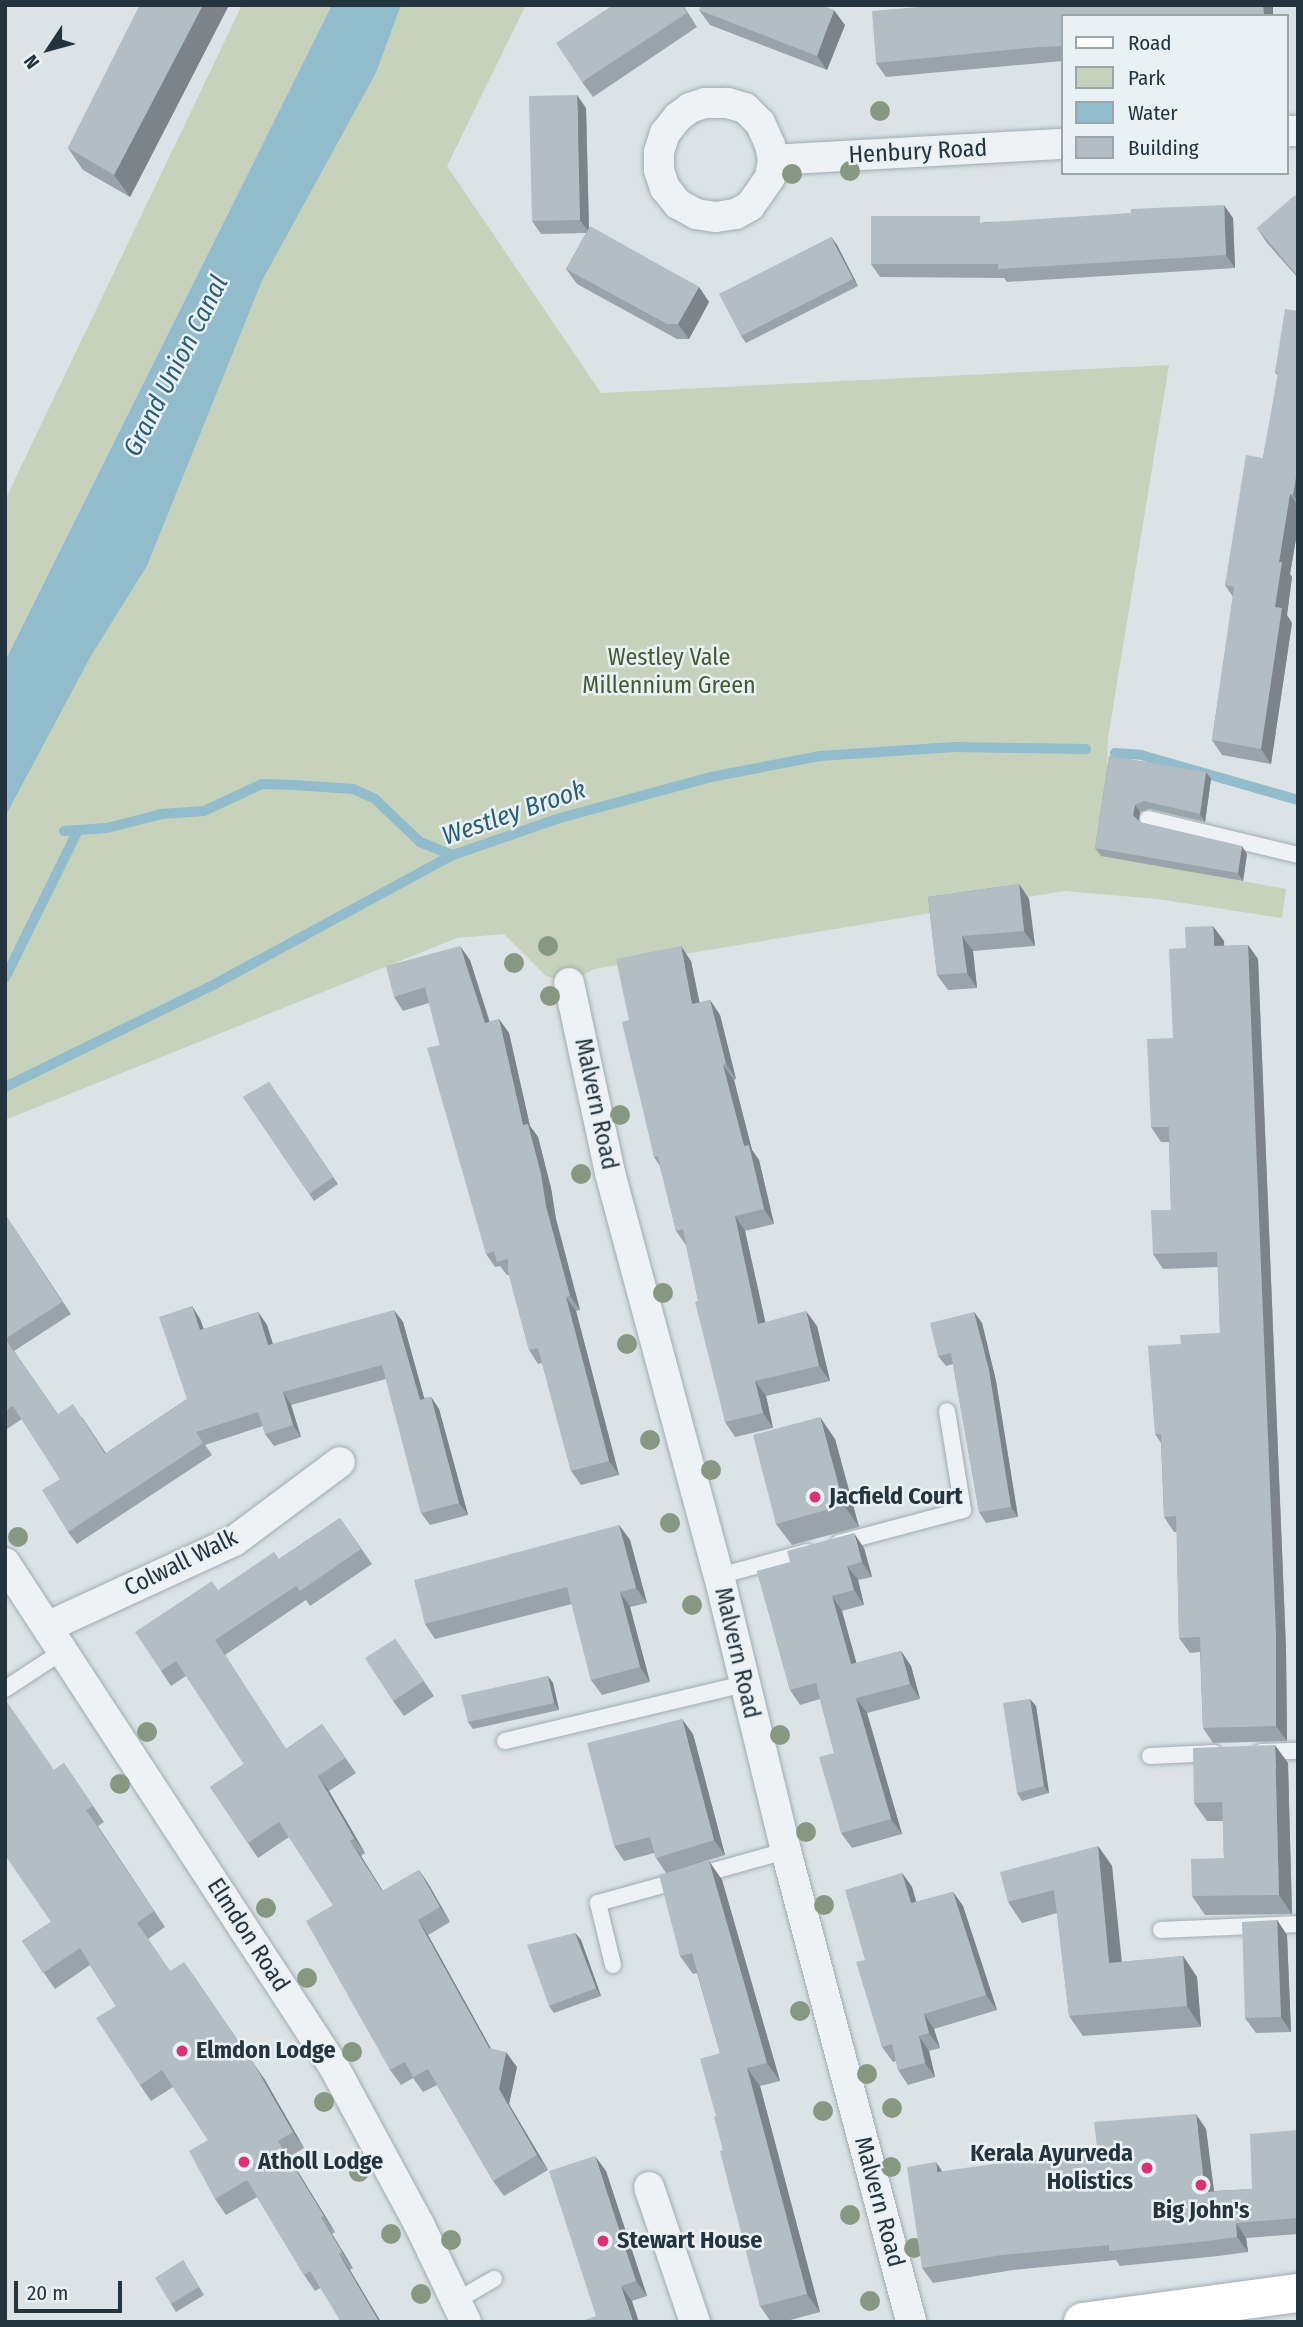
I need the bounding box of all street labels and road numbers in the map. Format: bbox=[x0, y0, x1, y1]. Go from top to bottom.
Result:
street label: Henbury Road bbox=[848, 134, 988, 170]
street label: Malvern Road bbox=[568, 1036, 624, 1172]
street label: Colwall Walk bbox=[120, 1523, 242, 1603]
street label: Malvern Road bbox=[708, 1585, 766, 1721]
street label: Elmdon Road bbox=[201, 1873, 295, 1997]
street label: Malvern Road bbox=[848, 2134, 910, 2270]

